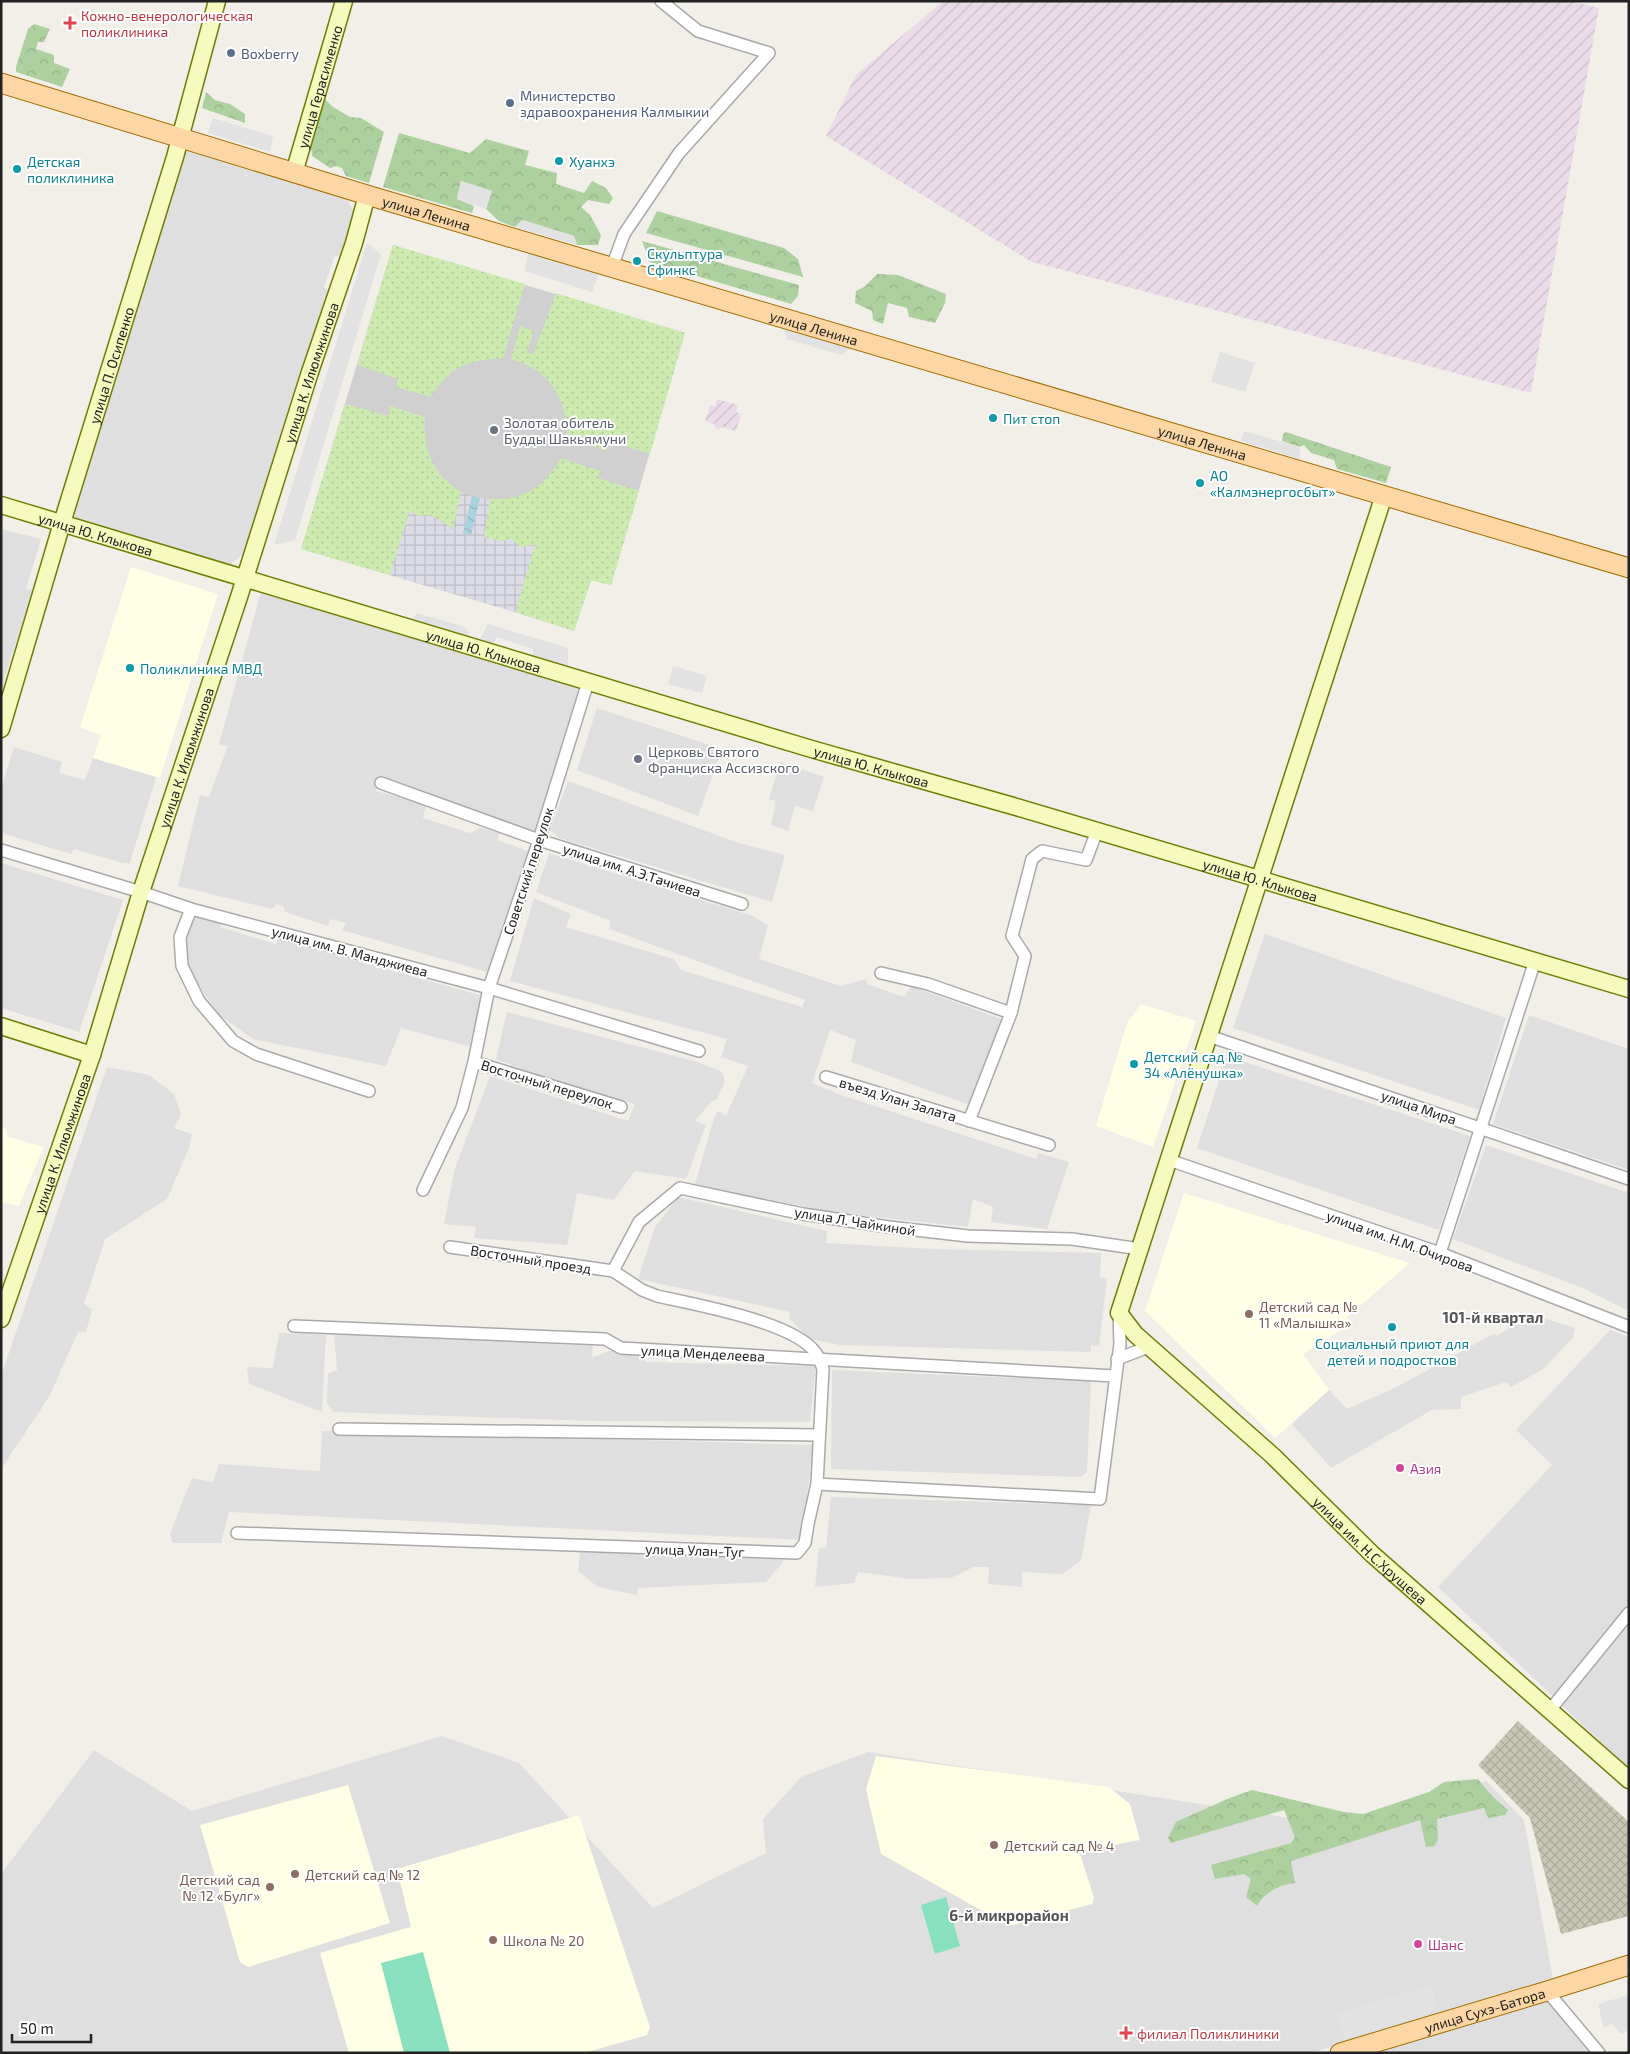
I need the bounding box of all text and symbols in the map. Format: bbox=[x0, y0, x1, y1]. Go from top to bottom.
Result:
place label: Кожно-венерологическая поликлиника bbox=[81, 7, 253, 40]
marker: Кожно-венерологическая поликлиника bbox=[63, 16, 77, 30]
street label: улица Герасименко bbox=[293, 23, 345, 150]
place label: Boxberry bbox=[241, 45, 300, 62]
marker: Boxberry bbox=[225, 47, 237, 59]
place label: Министерство здравоохранения Калмыкии bbox=[520, 87, 709, 120]
marker: Министерство здравоохранения Калмыкии bbox=[504, 97, 516, 109]
place label: Детская поликлиника bbox=[27, 153, 114, 186]
place label: Хуанхэ bbox=[569, 153, 615, 170]
marker: Хуанхэ bbox=[553, 155, 565, 167]
marker: Детская поликлиника bbox=[11, 163, 23, 175]
street label: улица Ленина bbox=[381, 192, 473, 234]
place label: Скульптура Сфинкс bbox=[647, 245, 723, 278]
marker: Скульптура Сфинкс bbox=[631, 255, 643, 267]
street label: улица К. Илюмжинова bbox=[280, 300, 342, 445]
street label: улица П. Осипенко bbox=[85, 305, 137, 426]
street label: улица Ленина bbox=[768, 306, 860, 348]
place label: Пит стоп bbox=[1003, 410, 1060, 427]
marker: Пит стоп bbox=[987, 412, 999, 424]
place label: Золотая обитель Будды Шакьямуни bbox=[504, 414, 626, 447]
street label: улица Ленина bbox=[1156, 421, 1249, 463]
marker: Золотая обитель Будды Шакьямуни bbox=[488, 424, 500, 436]
place label: АО «Калмэнергосбыт» bbox=[1210, 467, 1335, 500]
marker: АО «Калмэнергосбыт» bbox=[1194, 477, 1206, 489]
street label: улица Ю. Клыкова bbox=[36, 508, 155, 559]
street label: улица Ю. Клыкова bbox=[424, 625, 543, 676]
place label: Поликлиника МВД bbox=[140, 660, 263, 677]
marker: Поликлиника МВД bbox=[124, 662, 136, 674]
street label: улица К. Илюмжинова bbox=[154, 685, 217, 830]
street label: улица Ю. Клыкова bbox=[812, 742, 931, 790]
place label: Церковь Святого Франциска Ассизского bbox=[648, 743, 799, 776]
marker: Церковь Святого Франциска Ассизского bbox=[632, 753, 644, 765]
street label: Советский переулок bbox=[499, 805, 557, 937]
street label: улица им. А.Э.Тачиева bbox=[561, 840, 703, 900]
street label: улица Ю. Клыкова bbox=[1201, 854, 1320, 905]
street label: улица им. В. Манджиева bbox=[270, 922, 430, 980]
place label: Детский сад № 34 «Алёнушка» bbox=[1144, 1048, 1244, 1081]
street label: Восточный переулок bbox=[479, 1056, 615, 1112]
marker: Детский сад № 34 «Алёнушка» bbox=[1128, 1058, 1140, 1070]
street label: улица К. Илюмжинова bbox=[30, 1071, 94, 1215]
street label: въезд Улан Залата bbox=[837, 1073, 959, 1125]
street label: улица Мира bbox=[1379, 1086, 1459, 1128]
street label: улица Л. Чайкиной bbox=[793, 1203, 917, 1239]
street label: улица им. Н.М. Очирова bbox=[1324, 1206, 1476, 1276]
street label: Восточный проезд bbox=[469, 1241, 593, 1277]
place label: Детский сад № 11 «Малышка» bbox=[1259, 1298, 1358, 1331]
marker: Детский сад № 11 «Малышка» bbox=[1243, 1308, 1255, 1320]
district label: 101-й квартал bbox=[1443, 1308, 1543, 1326]
marker: Социальный приют для детей и подростков bbox=[1386, 1321, 1398, 1333]
place label: Социальный приют для детей и подростков bbox=[1315, 1335, 1469, 1368]
street label: улица Менделеева bbox=[640, 1341, 766, 1365]
place label: Азия bbox=[1410, 1460, 1441, 1477]
marker: Азия bbox=[1394, 1462, 1406, 1474]
street label: улица им. Н.С.Хрущева bbox=[1310, 1493, 1431, 1607]
street label: улица Улан-Туг bbox=[645, 1540, 746, 1560]
place label: Детский сад № 4 bbox=[1004, 1837, 1114, 1854]
marker: Детский сад № 4 bbox=[988, 1839, 1000, 1851]
place label: Детский сад № 12 bbox=[305, 1866, 420, 1883]
marker: Детский сад № 12 bbox=[289, 1868, 301, 1880]
place label: Детский сад № 12 «Булг» bbox=[179, 1871, 260, 1904]
marker: Детский сад № 12 «Булг» bbox=[264, 1881, 276, 1893]
district label: 6-й микрорайон bbox=[949, 1906, 1069, 1924]
place label: Школа № 20 bbox=[503, 1932, 584, 1949]
marker: Школа № 20 bbox=[487, 1934, 499, 1946]
place label: Шанс bbox=[1428, 1936, 1464, 1953]
marker: Шанс bbox=[1412, 1938, 1424, 1950]
street label: улица Сухэ-Батора bbox=[1422, 1984, 1547, 2036]
scale bar bbox=[12, 2012, 91, 2044]
text: 50 m bbox=[20, 2019, 54, 2037]
place label: филиал Поликлиники bbox=[1137, 2025, 1279, 2042]
marker: филиал Поликлиники bbox=[1119, 2026, 1133, 2040]

